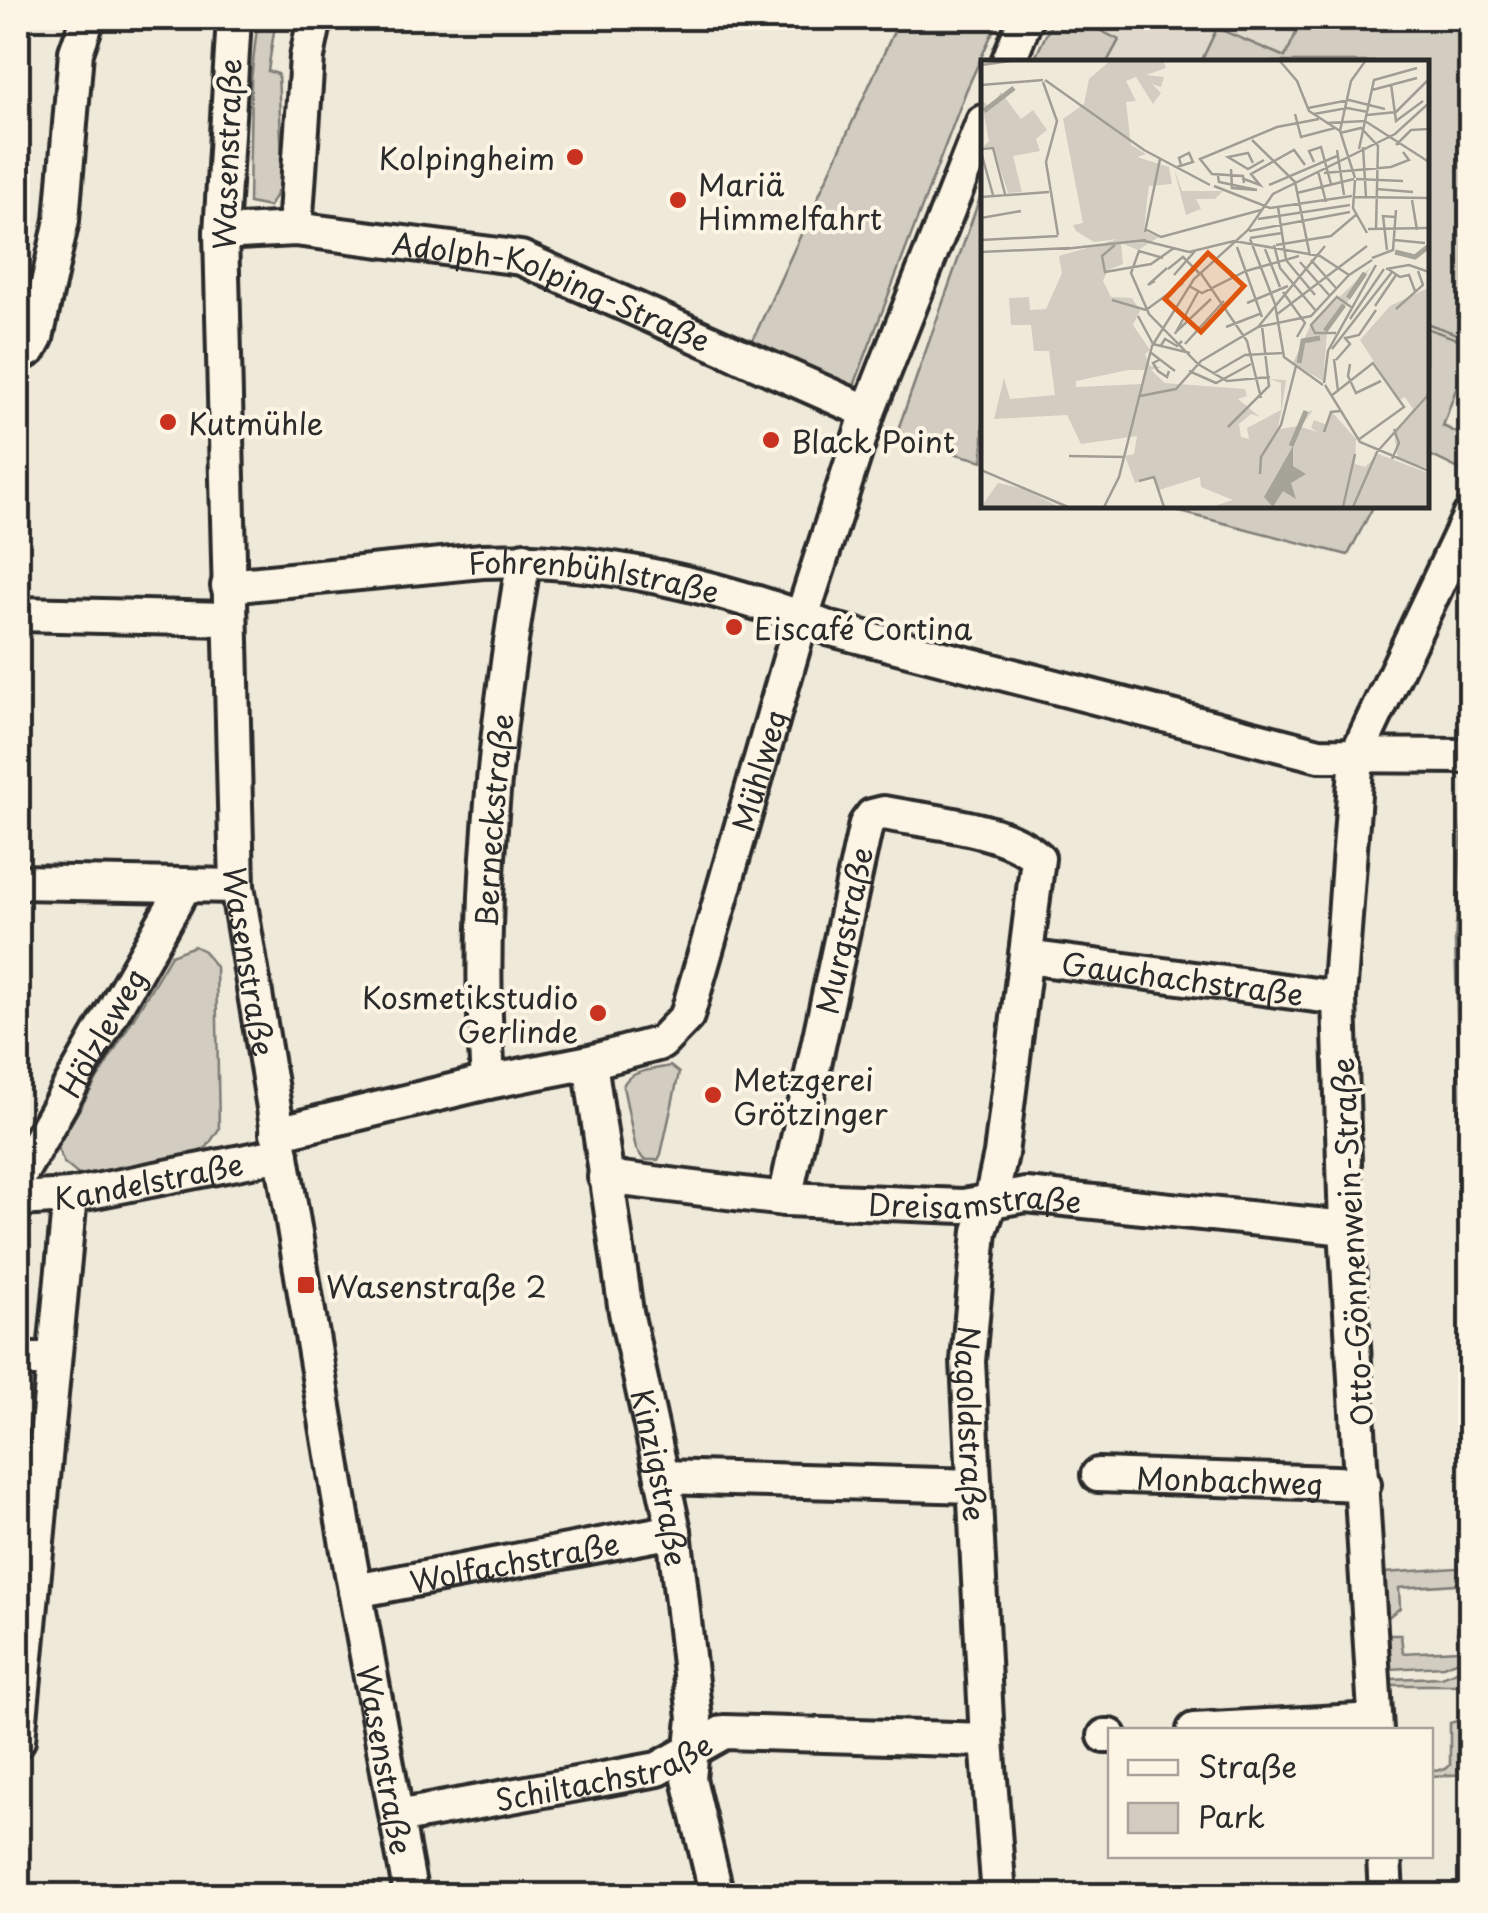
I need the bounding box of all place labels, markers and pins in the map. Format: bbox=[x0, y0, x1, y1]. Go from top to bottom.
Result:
place label: Kolpingheim bbox=[379, 135, 555, 180]
marker: Kolpingheim bbox=[564, 146, 586, 168]
place label: Mariä Himmelfahrt bbox=[698, 161, 882, 240]
marker: Mariä Himmelfahrt bbox=[667, 189, 689, 211]
place label: Kutmühle bbox=[188, 400, 324, 445]
marker: Kutmühle bbox=[157, 411, 179, 433]
place label: Black Point bbox=[791, 418, 955, 463]
marker: Black Point bbox=[760, 429, 782, 451]
place label: Eiscafé Cortina bbox=[754, 605, 973, 650]
marker: Eiscafé Cortina bbox=[723, 616, 745, 638]
place label: Kosmetikstudio Gerlinde bbox=[362, 974, 578, 1053]
marker: Kosmetikstudio Gerlinde bbox=[587, 1002, 609, 1024]
place label: Metzgerei Grötzinger bbox=[733, 1056, 888, 1135]
marker: Metzgerei Grötzinger bbox=[702, 1084, 724, 1106]
place label: Wasenstraße 2 bbox=[326, 1263, 547, 1308]
marker: Wasenstraße 2 bbox=[295, 1274, 317, 1296]

